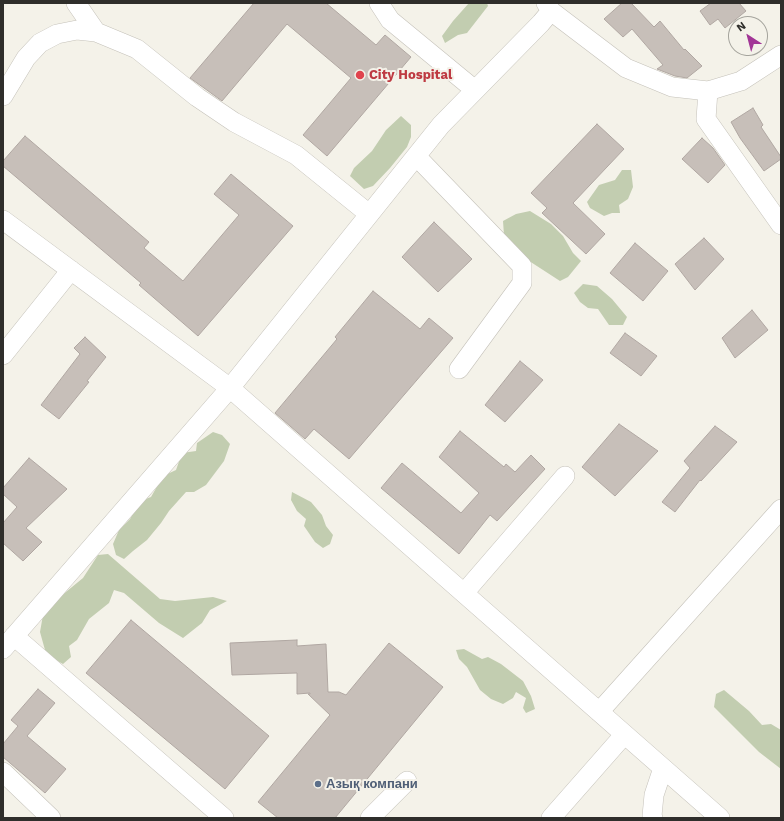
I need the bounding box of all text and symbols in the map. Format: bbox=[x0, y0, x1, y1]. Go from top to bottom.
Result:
north arrow bbox=[728, 16, 768, 56]
text: N bbox=[734, 19, 748, 34]
place label: City Hospital bbox=[369, 67, 452, 83]
marker: City Hospital bbox=[354, 69, 366, 81]
place label: Азық компани bbox=[326, 776, 418, 792]
marker: Азық компани bbox=[313, 779, 323, 789]

